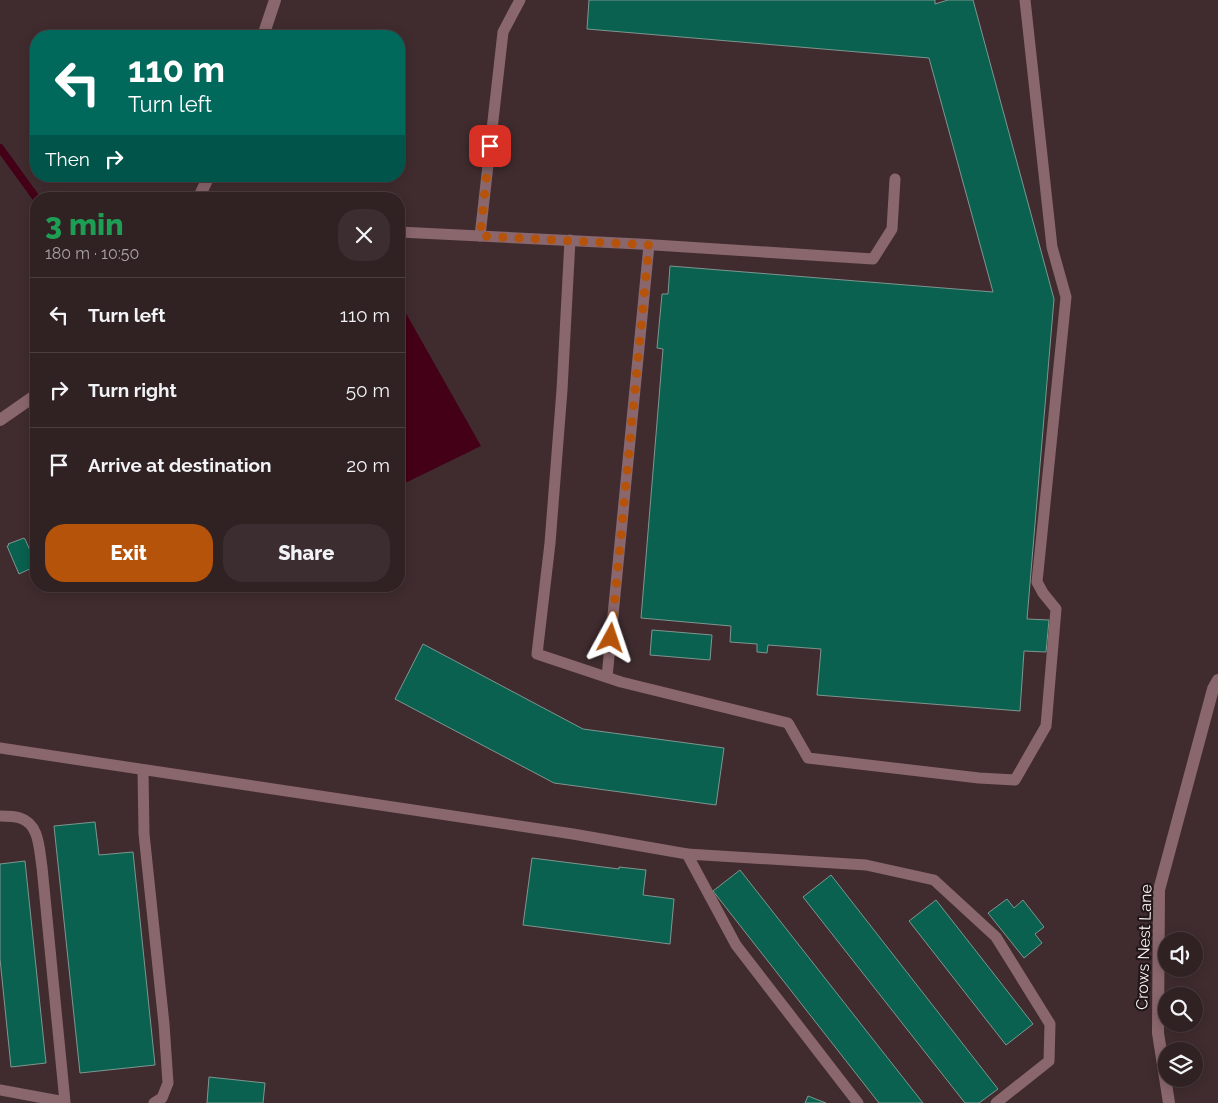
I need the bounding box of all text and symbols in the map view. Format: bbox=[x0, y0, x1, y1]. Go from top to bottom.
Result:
text: 110 m bbox=[128, 49, 225, 90]
icon: left bbox=[45, 50, 110, 115]
text: Turn left bbox=[128, 91, 212, 117]
pin bbox=[469, 125, 511, 167]
icon: arrive bbox=[476, 132, 504, 160]
icon: right bbox=[100, 145, 128, 173]
text: Then bbox=[45, 148, 90, 170]
text: 3 min bbox=[45, 207, 124, 242]
button: close bbox=[338, 209, 390, 261]
text: 180 m · 10:50 bbox=[45, 244, 139, 263]
icon: left bbox=[45, 301, 73, 329]
text: Turn left bbox=[88, 304, 165, 326]
text: 110 m bbox=[340, 304, 390, 326]
icon: right bbox=[45, 376, 73, 404]
text: Turn right bbox=[88, 379, 177, 401]
text: 50 m bbox=[346, 379, 390, 401]
icon: arrive bbox=[45, 451, 73, 479]
text: Arrive at destination bbox=[88, 454, 272, 476]
text: 20 m bbox=[346, 454, 390, 476]
button: Exit bbox=[45, 524, 213, 582]
button: Share bbox=[223, 524, 390, 582]
position arrow bbox=[584, 611, 636, 663]
street label: Crows Nest Lane bbox=[1132, 884, 1156, 1010]
map controls bbox=[1158, 932, 1203, 1087]
button: sound bbox=[1158, 932, 1203, 977]
button: search bbox=[1158, 987, 1203, 1032]
button: layers bbox=[1158, 1042, 1203, 1087]

